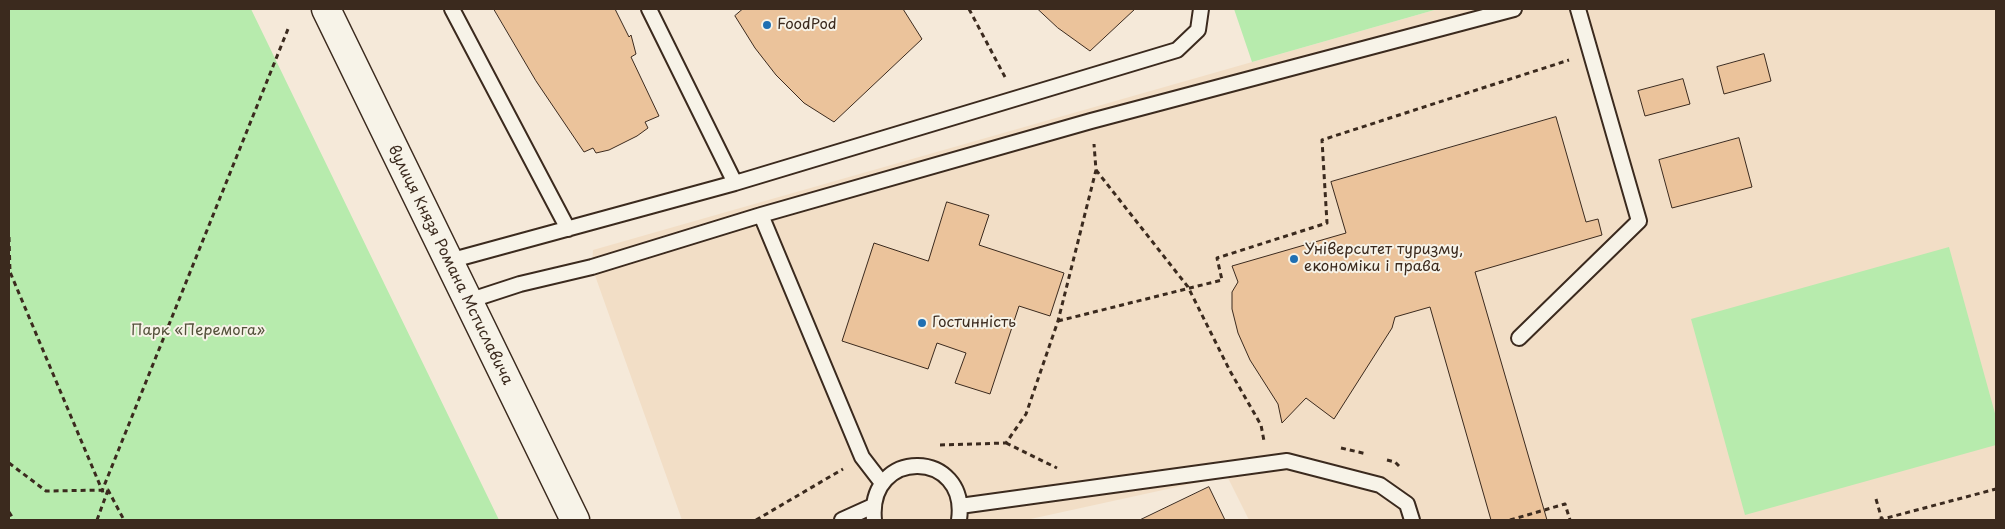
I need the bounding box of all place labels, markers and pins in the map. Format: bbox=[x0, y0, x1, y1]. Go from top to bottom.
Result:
place label: FoodPod bbox=[777, 16, 837, 34]
marker: FoodPod bbox=[761, 19, 773, 31]
place label: Університет туризму, економіки і права bbox=[1304, 241, 1463, 276]
marker: Університет туризму, економіки і права bbox=[1288, 253, 1300, 265]
place label: Гостинність bbox=[932, 314, 1016, 332]
marker: Гостинність bbox=[916, 317, 928, 329]

